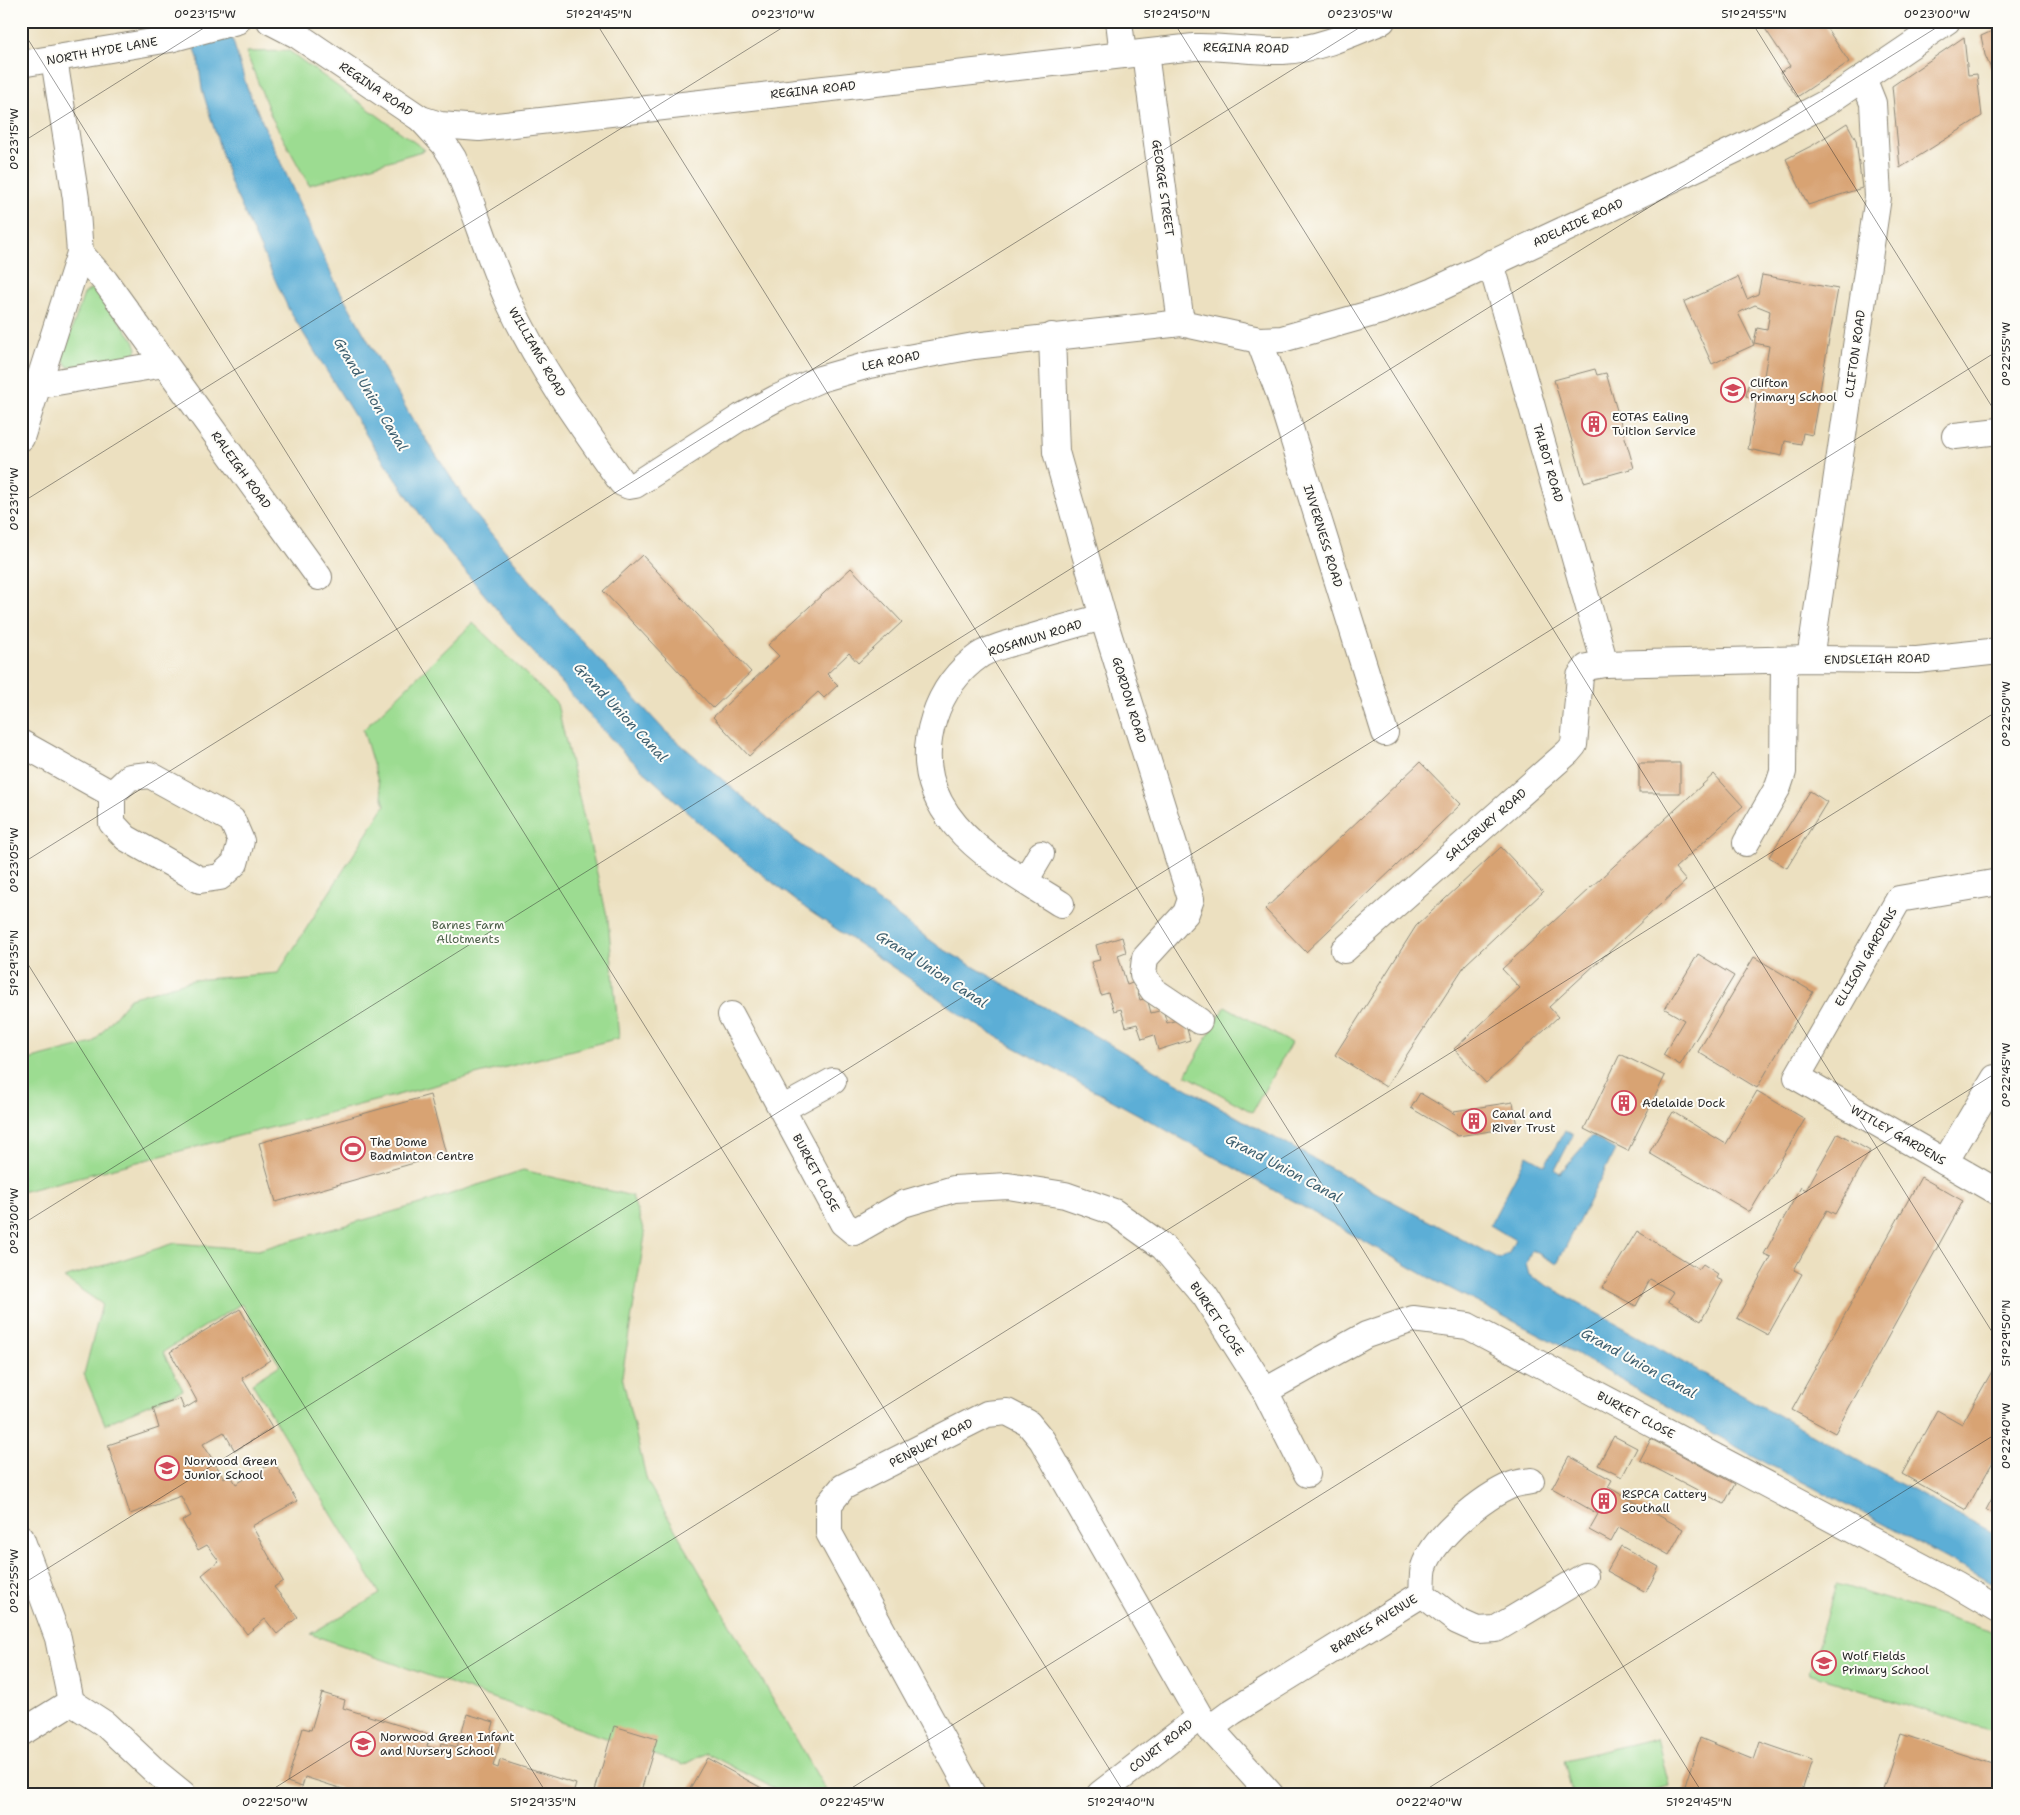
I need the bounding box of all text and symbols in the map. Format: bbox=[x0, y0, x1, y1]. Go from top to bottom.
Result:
text: 0°23'15"W bbox=[174, 6, 236, 22]
text: 51°29'45"N bbox=[566, 6, 632, 22]
text: 0°23'10"W bbox=[751, 6, 815, 22]
text: 51°29'50"N bbox=[1144, 6, 1210, 22]
text: 0°23'05"W bbox=[1327, 6, 1393, 22]
text: 51°29'55"N bbox=[1721, 6, 1787, 22]
text: 0°23'00"W bbox=[1904, 6, 1970, 22]
street label: NORTH HYDE LANE bbox=[45, 33, 159, 69]
street label: REGINA ROAD bbox=[1203, 39, 1289, 57]
street label: REGINA ROAD bbox=[336, 58, 416, 120]
street label: REGINA ROAD bbox=[769, 78, 857, 102]
text: 0°23'15"W bbox=[6, 108, 22, 170]
street label: GEORGE STREET bbox=[1148, 139, 1178, 238]
street label: ADELAIDE ROAD bbox=[1530, 195, 1626, 251]
street label: WILLIAMS ROAD bbox=[505, 304, 569, 400]
street label: CLIFTON ROAD bbox=[1841, 309, 1869, 399]
text: 0°22'55"W bbox=[1998, 322, 2014, 386]
water label: Grand Union Canal bbox=[330, 334, 412, 454]
street label: LEA ROAD bbox=[860, 347, 922, 375]
place label: Clifton Primary School bbox=[1750, 375, 1837, 405]
school or university icon: Clifton Primary School bbox=[1720, 377, 1746, 403]
place label: EOTAS Ealing Tuition Service bbox=[1612, 409, 1696, 439]
building icon: EOTAS Ealing Tuition Service bbox=[1581, 411, 1607, 437]
street label: TALBOT ROAD bbox=[1529, 422, 1567, 504]
street label: RALEIGH ROAD bbox=[207, 428, 275, 512]
text: 0°23'10"W bbox=[6, 467, 22, 531]
street label: INVERNESS ROAD bbox=[1300, 483, 1346, 589]
street label: ROSAMUN ROAD bbox=[986, 616, 1084, 660]
street label: ENDSLEIGH ROAD bbox=[1824, 650, 1930, 668]
street label: GORDON ROAD bbox=[1108, 655, 1150, 745]
water label: Grand Union Canal bbox=[570, 659, 672, 765]
text: 0°22'50"W bbox=[1998, 681, 2014, 747]
street label: SALISBURY ROAD bbox=[1442, 785, 1530, 865]
text: 0°23'05"W bbox=[6, 827, 22, 893]
street label: ELLISON GARDENS bbox=[1831, 904, 1901, 1009]
park label: Barnes Farm Allotments bbox=[432, 917, 504, 947]
water label: Grand Union Canal bbox=[873, 926, 991, 1012]
text: 51°29'35"N bbox=[6, 930, 22, 996]
text: 0°22'45"W bbox=[1998, 1042, 2014, 1108]
building icon: Adelaide Dock bbox=[1611, 1090, 1637, 1116]
place label: Adelaide Dock bbox=[1642, 1095, 1725, 1111]
street label: WITLEY GARDENS bbox=[1848, 1101, 1949, 1169]
place label: Canal and River Trust bbox=[1492, 1106, 1556, 1136]
building icon: Canal and River Trust bbox=[1461, 1108, 1487, 1134]
water label: Grand Union Canal bbox=[1223, 1130, 1345, 1206]
street label: BURKET CLOSE bbox=[789, 1131, 843, 1215]
place label: The Dome Badminton Centre bbox=[370, 1134, 474, 1164]
sports icon: The Dome Badminton Centre bbox=[340, 1136, 366, 1162]
text: 0°23'00"W bbox=[6, 1188, 22, 1254]
street label: BURKET CLOSE bbox=[1186, 1279, 1248, 1359]
text: 51°29'50"N bbox=[1998, 1300, 2014, 1366]
water label: Grand Union Canal bbox=[1578, 1324, 1700, 1402]
street label: BURKET CLOSE bbox=[1594, 1388, 1678, 1442]
text: 0°22'40"W bbox=[1998, 1403, 2014, 1469]
street label: PENBURY ROAD bbox=[886, 1415, 976, 1471]
place label: Norwood Green Junior School bbox=[184, 1453, 277, 1483]
school or university icon: Norwood Green Junior School bbox=[154, 1455, 180, 1481]
place label: RSPCA Cattery Southall bbox=[1622, 1486, 1707, 1516]
building icon: RSPCA Cattery Southall bbox=[1591, 1488, 1617, 1514]
text: 0°22'55"W bbox=[6, 1549, 22, 1613]
street label: BARNES AVENUE bbox=[1328, 1591, 1420, 1657]
place label: Wolf Fields Primary School bbox=[1842, 1648, 1929, 1678]
school or university icon: Wolf Fields Primary School bbox=[1811, 1650, 1837, 1676]
street label: COURT ROAD bbox=[1126, 1716, 1196, 1776]
place label: Norwood Green Infant and Nursery School bbox=[380, 1729, 514, 1759]
school or university icon: Norwood Green Infant and Nursery School bbox=[350, 1731, 376, 1757]
text: 0°22'50"W bbox=[242, 1794, 308, 1810]
text: 51°29'35"N bbox=[510, 1794, 576, 1810]
text: 0°22'45"W bbox=[819, 1794, 885, 1810]
text: 51°29'40"N bbox=[1087, 1794, 1155, 1810]
text: 0°22'40"W bbox=[1396, 1794, 1462, 1810]
text: 51°29'45"N bbox=[1666, 1794, 1732, 1810]

